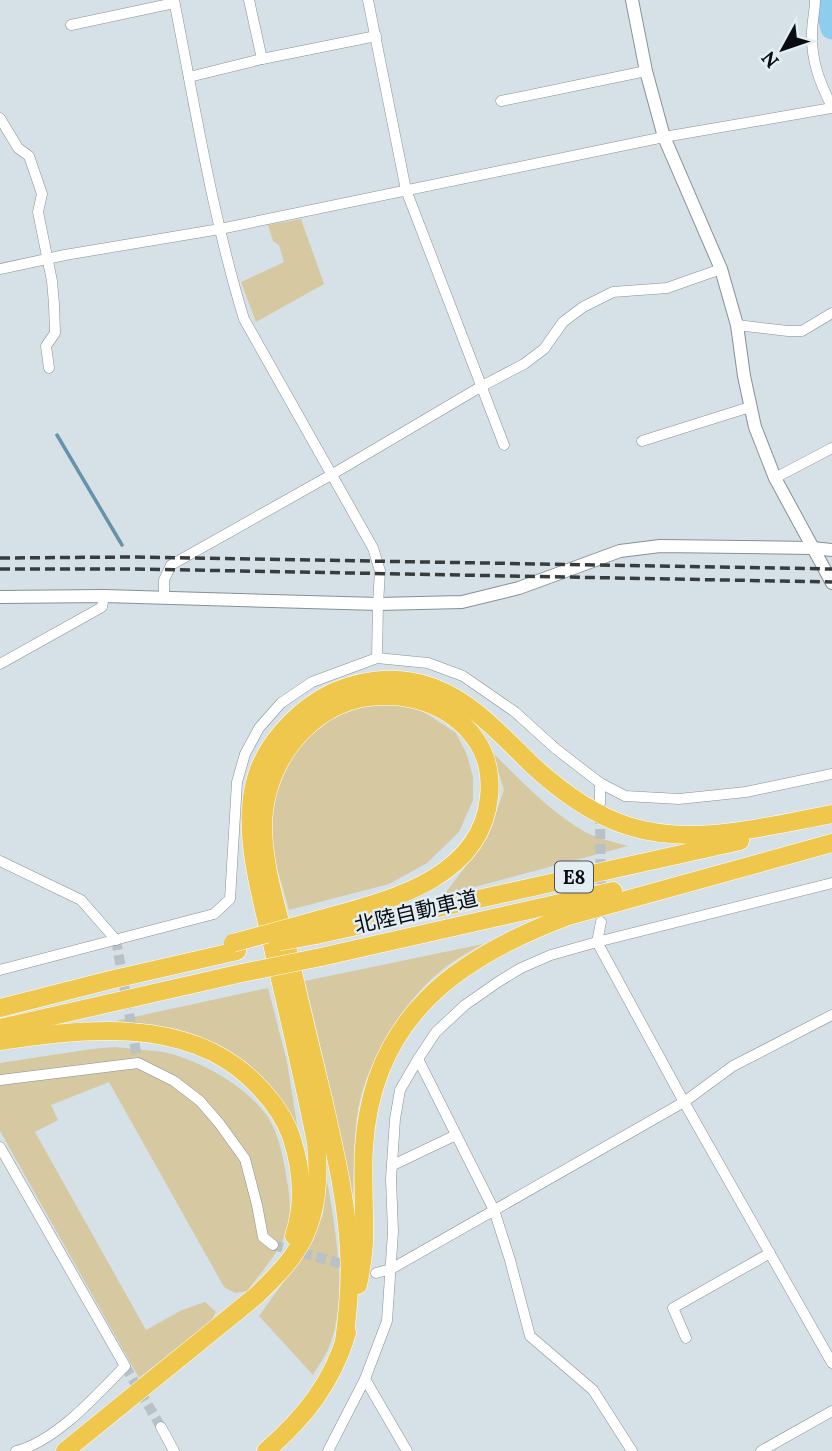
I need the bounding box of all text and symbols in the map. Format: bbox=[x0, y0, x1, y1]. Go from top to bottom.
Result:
north arrow bbox=[748, 14, 818, 84]
text: N bbox=[756, 46, 784, 73]
road number: E8 bbox=[555, 862, 593, 892]
street label: 北陸自動車道 bbox=[351, 884, 480, 939]

